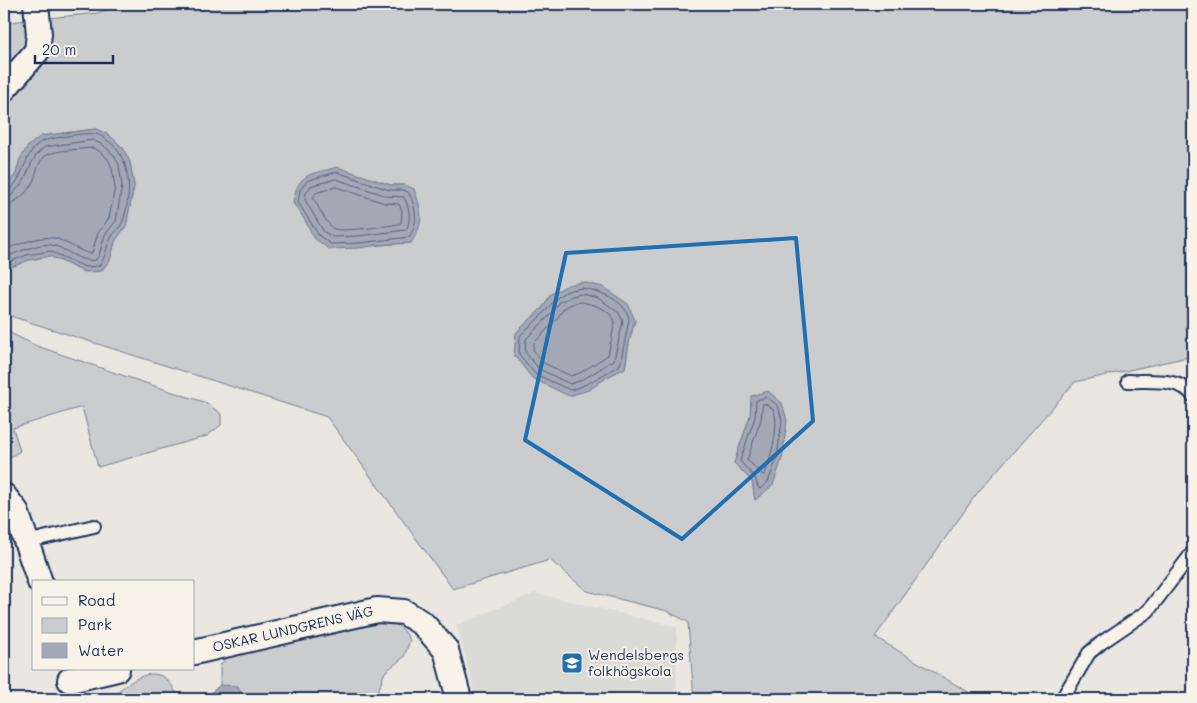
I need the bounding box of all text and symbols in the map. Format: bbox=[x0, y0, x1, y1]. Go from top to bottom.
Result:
scale bar bbox=[35, 32, 112, 64]
text: 20 m bbox=[42, 39, 76, 59]
legend bbox=[32, 580, 195, 670]
text: Road bbox=[78, 590, 115, 610]
street label: OSKAR LUNDGRENS VÄG bbox=[211, 601, 375, 656]
text: Park bbox=[78, 614, 112, 634]
text: Water bbox=[78, 640, 124, 660]
place label: Wendelsbergs folkhögskola bbox=[588, 645, 684, 680]
school or university icon: Wendelsbergs folkhögskola bbox=[560, 651, 584, 675]

